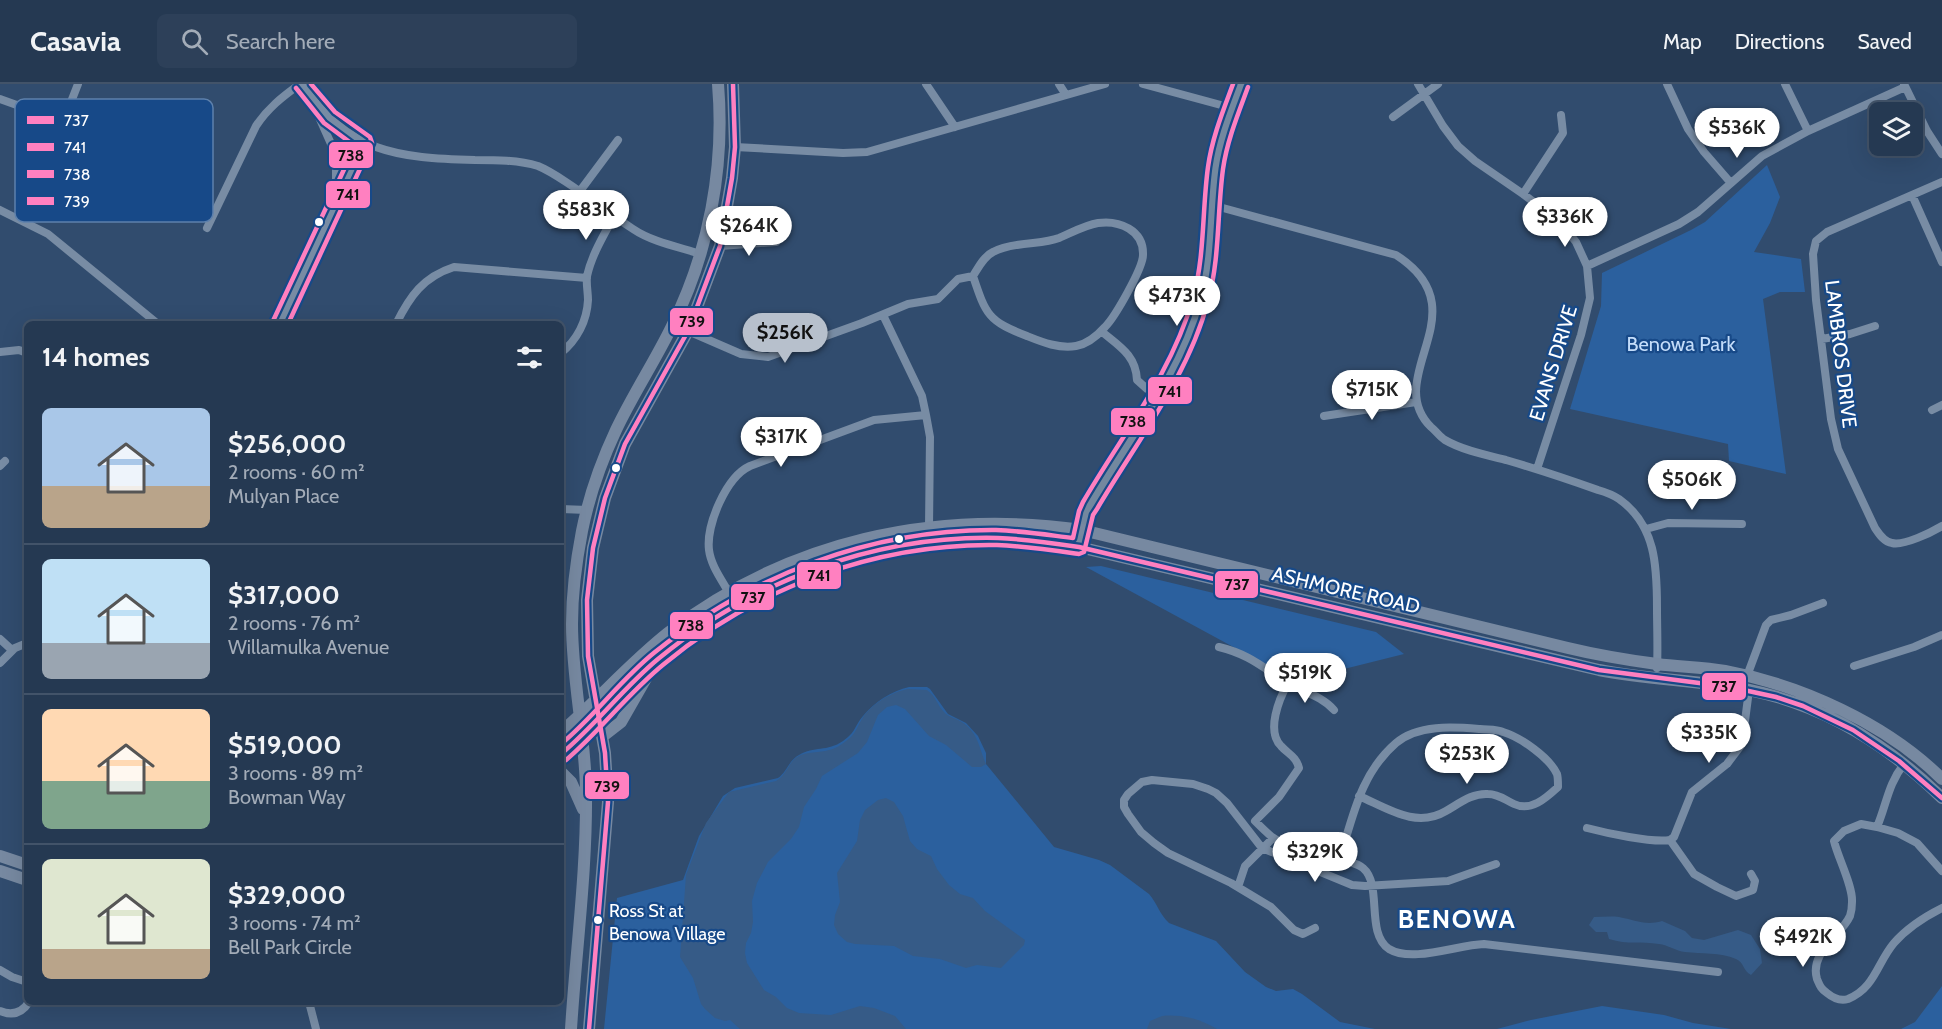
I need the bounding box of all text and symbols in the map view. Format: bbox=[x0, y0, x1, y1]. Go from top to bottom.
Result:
search box bbox=[157, 14, 577, 68]
text: Casavia bbox=[30, 24, 121, 58]
icon: search bbox=[178, 25, 211, 58]
text: Search here bbox=[226, 28, 335, 55]
text: Map bbox=[1663, 29, 1702, 54]
text: Directions bbox=[1735, 29, 1824, 54]
text: Saved bbox=[1857, 29, 1912, 54]
legend bbox=[15, 99, 213, 222]
map controls bbox=[1869, 102, 1923, 156]
button: layers bbox=[1869, 102, 1923, 156]
pin: $536K bbox=[1695, 108, 1779, 159]
text: 737 bbox=[64, 111, 89, 130]
text: $536K bbox=[1709, 115, 1765, 139]
text: 741 bbox=[64, 138, 86, 157]
line badge: 738 bbox=[328, 141, 374, 169]
text: 738 bbox=[338, 146, 364, 165]
text: 738 bbox=[64, 165, 90, 184]
line badge: 741 bbox=[325, 180, 371, 209]
text: 741 bbox=[336, 185, 360, 204]
pin: $583K bbox=[544, 190, 628, 241]
text: 739 bbox=[64, 192, 90, 211]
text: $583K bbox=[557, 197, 615, 221]
pin: $336K bbox=[1523, 197, 1607, 248]
text: $336K bbox=[1537, 204, 1593, 228]
pin: $264K bbox=[707, 206, 791, 257]
text: $264K bbox=[720, 213, 778, 237]
unlabelled marker bbox=[313, 216, 325, 228]
pin: $473K bbox=[1135, 276, 1219, 327]
street label: LAMBROS DRIVE bbox=[1820, 279, 1862, 429]
text: $473K bbox=[1148, 283, 1206, 307]
street label: EVANS DRIVE bbox=[1524, 302, 1582, 424]
line badge: 739 bbox=[669, 307, 714, 336]
text: 739 bbox=[679, 312, 705, 331]
pin: $256K bbox=[743, 313, 827, 364]
text: $256K bbox=[757, 320, 813, 344]
park label: Benowa Park bbox=[1627, 332, 1735, 356]
text: 14 homes bbox=[42, 341, 150, 373]
icon: filters bbox=[513, 341, 546, 374]
pin: $715K bbox=[1330, 370, 1414, 421]
line badge: 741 bbox=[1147, 376, 1193, 405]
text: $715K bbox=[1346, 377, 1398, 401]
text: 741 bbox=[1158, 382, 1182, 401]
line badge: 738 bbox=[1110, 407, 1156, 436]
text: 738 bbox=[1120, 412, 1146, 431]
pin: $317K bbox=[739, 417, 823, 468]
text: $317K bbox=[755, 424, 807, 448]
text: $256,000 bbox=[228, 428, 346, 460]
icon: home bbox=[90, 432, 162, 504]
text: 2 rooms · 60 m² bbox=[228, 460, 365, 484]
pin: $506K bbox=[1650, 460, 1734, 511]
unlabelled marker bbox=[610, 462, 622, 474]
text: $506K bbox=[1662, 467, 1722, 491]
text: Mulyan Place bbox=[228, 484, 339, 508]
unlabelled marker bbox=[893, 533, 905, 545]
line badge: 741 bbox=[796, 561, 842, 590]
street label: ASHMORE ROAD bbox=[1270, 561, 1422, 619]
text: 741 bbox=[807, 566, 831, 585]
line badge: 737 bbox=[1214, 570, 1259, 599]
text: 737 bbox=[1225, 575, 1250, 594]
text: $317,000 bbox=[228, 579, 340, 611]
icon: home bbox=[90, 583, 162, 655]
line badge: 737 bbox=[730, 583, 775, 611]
text: 737 bbox=[741, 588, 766, 607]
text: 2 rooms · 76 m² bbox=[228, 611, 360, 635]
line badge: 738 bbox=[669, 611, 714, 640]
text: 738 bbox=[678, 616, 704, 635]
text: Willamulka Avenue bbox=[228, 635, 389, 659]
pin: $519K bbox=[1263, 653, 1347, 704]
text: $519K bbox=[1278, 660, 1332, 684]
line badge: 737 bbox=[1701, 672, 1747, 701]
text: 737 bbox=[1712, 677, 1737, 696]
pin: $335K bbox=[1667, 713, 1751, 764]
text: $335K bbox=[1681, 720, 1737, 744]
text: $519,000 bbox=[228, 729, 342, 761]
icon: home bbox=[90, 733, 162, 805]
pin: $253K bbox=[1425, 734, 1509, 785]
text: $253K bbox=[1439, 741, 1495, 765]
text: 3 rooms · 89 m² bbox=[228, 761, 363, 785]
line badge: 739 bbox=[584, 771, 630, 800]
text: 739 bbox=[594, 777, 620, 796]
text: Bowman Way bbox=[228, 785, 346, 809]
pin: $329K bbox=[1273, 832, 1357, 883]
text: $329K bbox=[1287, 839, 1343, 863]
text: $329,000 bbox=[228, 879, 346, 911]
icon: home bbox=[90, 883, 162, 955]
place label: Ross St at Benowa Village bbox=[609, 900, 725, 945]
district label: BENOWA bbox=[1398, 903, 1516, 935]
text: 3 rooms · 74 m² bbox=[228, 911, 361, 935]
marker: Ross St at Benowa Village bbox=[592, 914, 604, 926]
pin: $492K bbox=[1761, 917, 1845, 968]
text: $492K bbox=[1774, 924, 1832, 948]
text: Bell Park Circle bbox=[228, 935, 352, 959]

